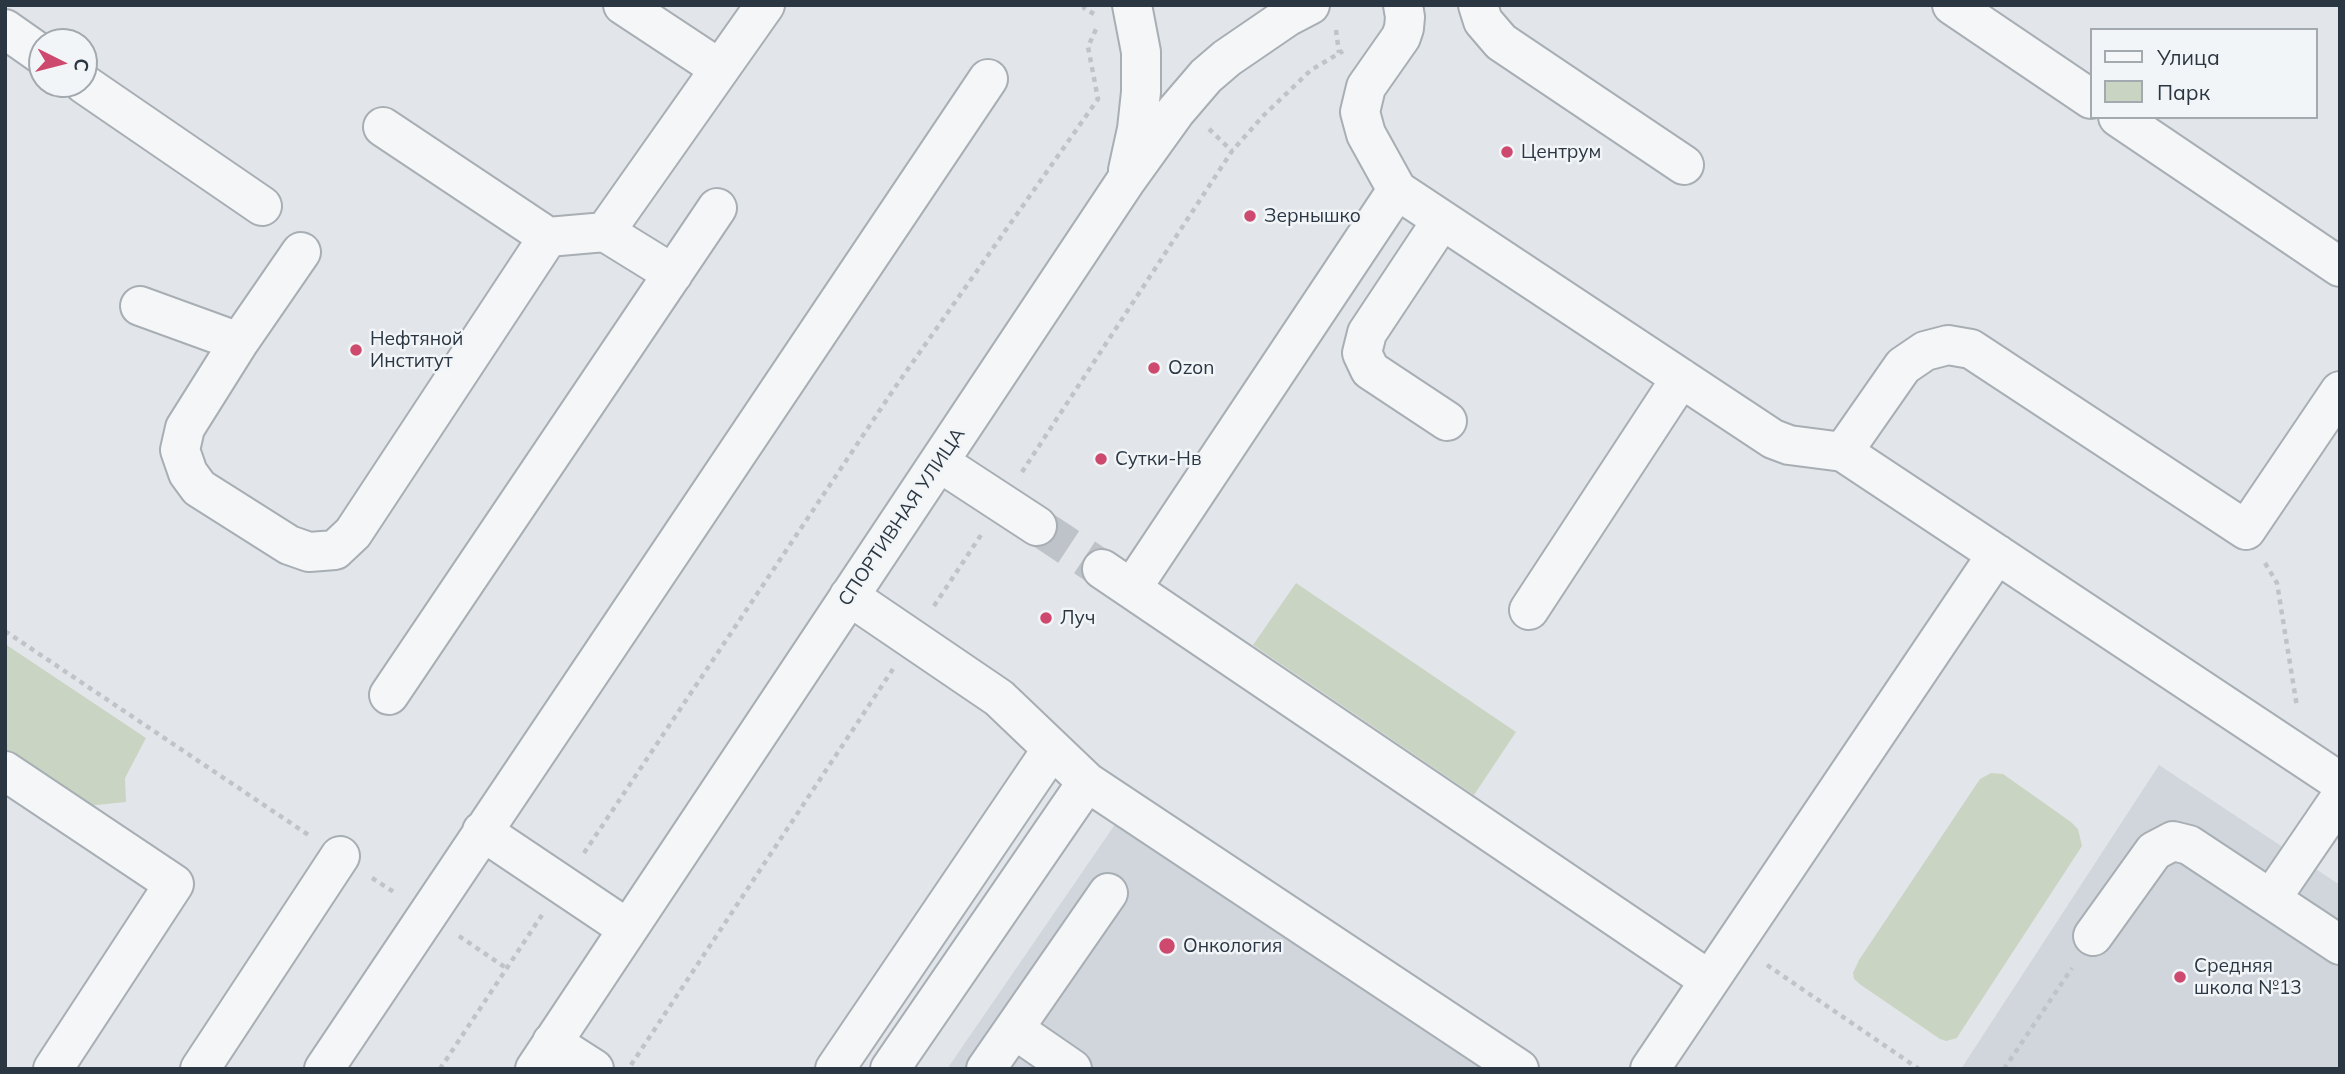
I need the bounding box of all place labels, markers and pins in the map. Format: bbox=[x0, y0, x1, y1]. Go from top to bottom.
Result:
place label: Центрум bbox=[1521, 141, 1601, 163]
marker: Центрум bbox=[1499, 144, 1515, 160]
place label: Зернышко bbox=[1264, 205, 1361, 227]
marker: Зернышко bbox=[1242, 208, 1258, 224]
place label: Нефтяной Институт bbox=[370, 328, 463, 372]
marker: Нефтяной Институт bbox=[348, 342, 364, 358]
place label: Ozon bbox=[1168, 357, 1214, 379]
marker: Ozon bbox=[1146, 360, 1162, 376]
place label: Сутки-Нв bbox=[1115, 448, 1201, 470]
marker: Сутки-Нв bbox=[1093, 451, 1109, 467]
place label: Луч bbox=[1060, 607, 1095, 629]
marker: Луч bbox=[1038, 610, 1054, 626]
place label: Онкология bbox=[1183, 935, 1282, 957]
marker: Онкология bbox=[1157, 936, 1177, 956]
place label: Средняя школа №13 bbox=[2194, 955, 2302, 999]
marker: Средняя школа №13 bbox=[2172, 969, 2188, 985]

